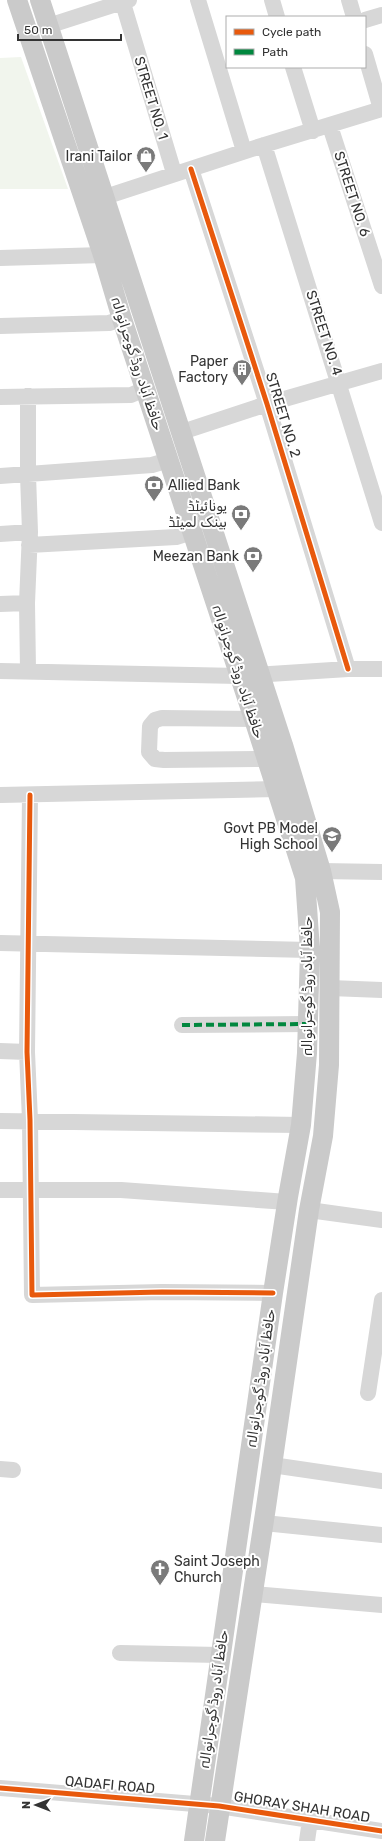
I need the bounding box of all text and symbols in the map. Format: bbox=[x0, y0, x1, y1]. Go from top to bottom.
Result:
scale bar bbox=[18, 16, 121, 42]
legend bbox=[226, 16, 366, 68]
text: 50 m bbox=[24, 23, 52, 37]
text: Cycle path bbox=[262, 25, 321, 39]
text: Path bbox=[262, 45, 288, 59]
street label: STREET NO. 1 bbox=[130, 54, 172, 142]
shop icon: Irani Tailor bbox=[135, 145, 157, 173]
place label: Irani Tailor bbox=[66, 148, 133, 165]
street label: STREET NO. 6 bbox=[330, 149, 374, 239]
street label: STREET NO. 4 bbox=[302, 288, 346, 378]
street label: حافظ آباد روڈ گوجرانوالہ bbox=[107, 295, 167, 433]
place label: Paper Factory bbox=[178, 353, 229, 386]
building icon: Paper Factory bbox=[231, 358, 253, 386]
street label: STREET NO. 2 bbox=[262, 370, 304, 460]
bank icon: Allied Bank bbox=[143, 474, 165, 502]
place label: Allied Bank bbox=[168, 477, 241, 494]
place label: یونائیٹڈ بینک لمیٹڈ bbox=[168, 498, 227, 531]
bank icon: یونائیٹڈ بینک لمیٹڈ bbox=[230, 503, 252, 531]
bank icon: Meezan Bank bbox=[242, 545, 264, 573]
place label: Meezan Bank bbox=[153, 548, 240, 565]
street label: حافظ آباد روڈ گوجرانوالہ bbox=[208, 603, 268, 741]
place label: Govt PB Model High School bbox=[224, 820, 318, 853]
school or university icon: Govt PB Model High School bbox=[321, 825, 343, 853]
street label: حافظ آباد روڈ گوجرانوالہ bbox=[299, 916, 316, 1056]
street label: حافظ آباد روڈ گوجرانوالہ bbox=[243, 1308, 279, 1448]
place label: Saint Joseph Church bbox=[174, 1553, 260, 1586]
church icon: Saint Joseph Church bbox=[149, 1558, 171, 1586]
street label: حافظ آباد روڈ گوجرانوالہ bbox=[196, 1629, 232, 1769]
street label: QADAFI ROAD bbox=[64, 1773, 156, 1797]
north arrow bbox=[16, 1785, 56, 1825]
street label: GHORAY SHAH ROAD bbox=[233, 1788, 371, 1826]
text: N bbox=[20, 1801, 33, 1809]

